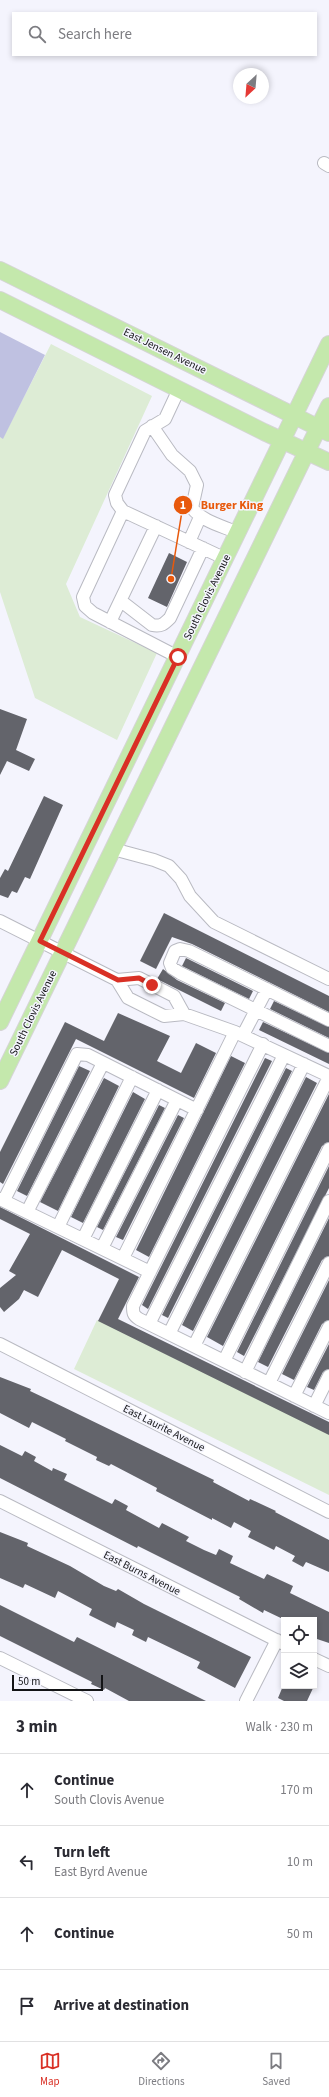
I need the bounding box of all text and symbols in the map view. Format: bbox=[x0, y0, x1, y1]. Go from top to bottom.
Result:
search box bbox=[12, 12, 317, 56]
icon: search bbox=[26, 23, 48, 45]
text: Search here bbox=[58, 24, 132, 45]
north arrow bbox=[233, 68, 269, 104]
street label: East Jensen Avenue bbox=[121, 324, 209, 378]
callout: Burger King bbox=[173, 493, 271, 517]
text: 1 bbox=[180, 497, 186, 514]
text: Burger King bbox=[201, 497, 264, 514]
street label: South Clovis Avenue bbox=[180, 551, 234, 642]
route start bbox=[169, 648, 187, 666]
street label: South Clovis Avenue bbox=[6, 967, 60, 1058]
route end bbox=[143, 976, 161, 994]
street label: East Laurite Avenue bbox=[120, 1401, 208, 1455]
street label: East Burns Avenue bbox=[101, 1547, 184, 1599]
map controls bbox=[281, 1617, 317, 1689]
button: locate bbox=[281, 1617, 317, 1653]
button: layers bbox=[281, 1653, 317, 1689]
scale bar bbox=[12, 1673, 103, 1692]
text: 50 m bbox=[18, 1674, 40, 1689]
text: 3 min bbox=[16, 1715, 57, 1739]
text: Walk · 230 m bbox=[245, 1718, 313, 1736]
text: Continue bbox=[54, 1770, 114, 1791]
icon: ahead bbox=[16, 1779, 38, 1801]
text: 170 m bbox=[280, 1781, 313, 1799]
text: South Clovis Avenue bbox=[54, 1791, 164, 1809]
text: Turn left bbox=[54, 1842, 110, 1863]
icon: left bbox=[16, 1851, 38, 1873]
text: 10 m bbox=[287, 1853, 313, 1871]
text: East Byrd Avenue bbox=[54, 1863, 147, 1881]
icon: ahead bbox=[16, 1923, 38, 1945]
text: Continue bbox=[54, 1923, 114, 1944]
text: 50 m bbox=[287, 1925, 313, 1943]
icon: arrive bbox=[16, 1995, 38, 2017]
text: Arrive at destination bbox=[54, 1995, 189, 2016]
tab: Map bbox=[39, 2050, 61, 2089]
tab: Directions bbox=[138, 2050, 185, 2089]
tab: Saved bbox=[262, 2050, 290, 2089]

